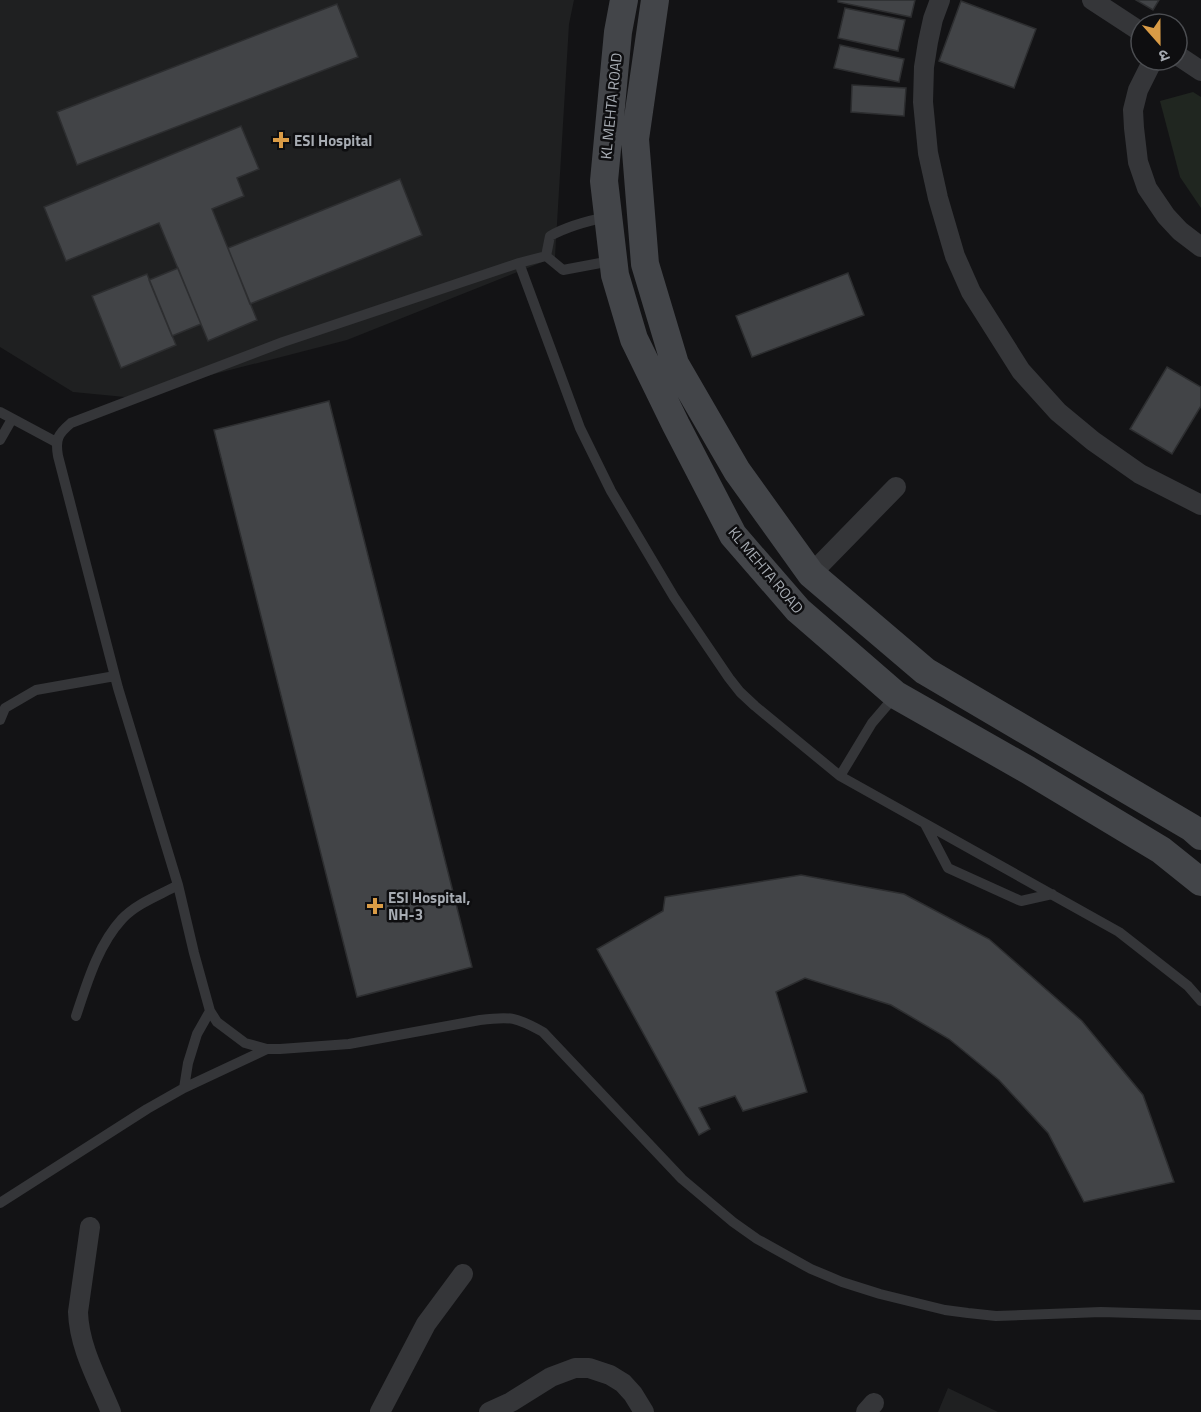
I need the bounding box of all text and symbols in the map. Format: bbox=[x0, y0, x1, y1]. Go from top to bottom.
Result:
north arrow bbox=[1129, 12, 1189, 72]
text: उ bbox=[1155, 43, 1173, 69]
street label: KL MEHTA ROAD bbox=[594, 52, 628, 160]
place label: ESI Hospital bbox=[294, 129, 372, 152]
marker: ESI Hospital bbox=[272, 131, 290, 149]
street label: KL MEHTA ROAD bbox=[723, 522, 809, 618]
place label: ESI Hospital, NH-3 bbox=[388, 886, 470, 926]
marker: ESI Hospital, NH-3 bbox=[366, 897, 384, 915]

